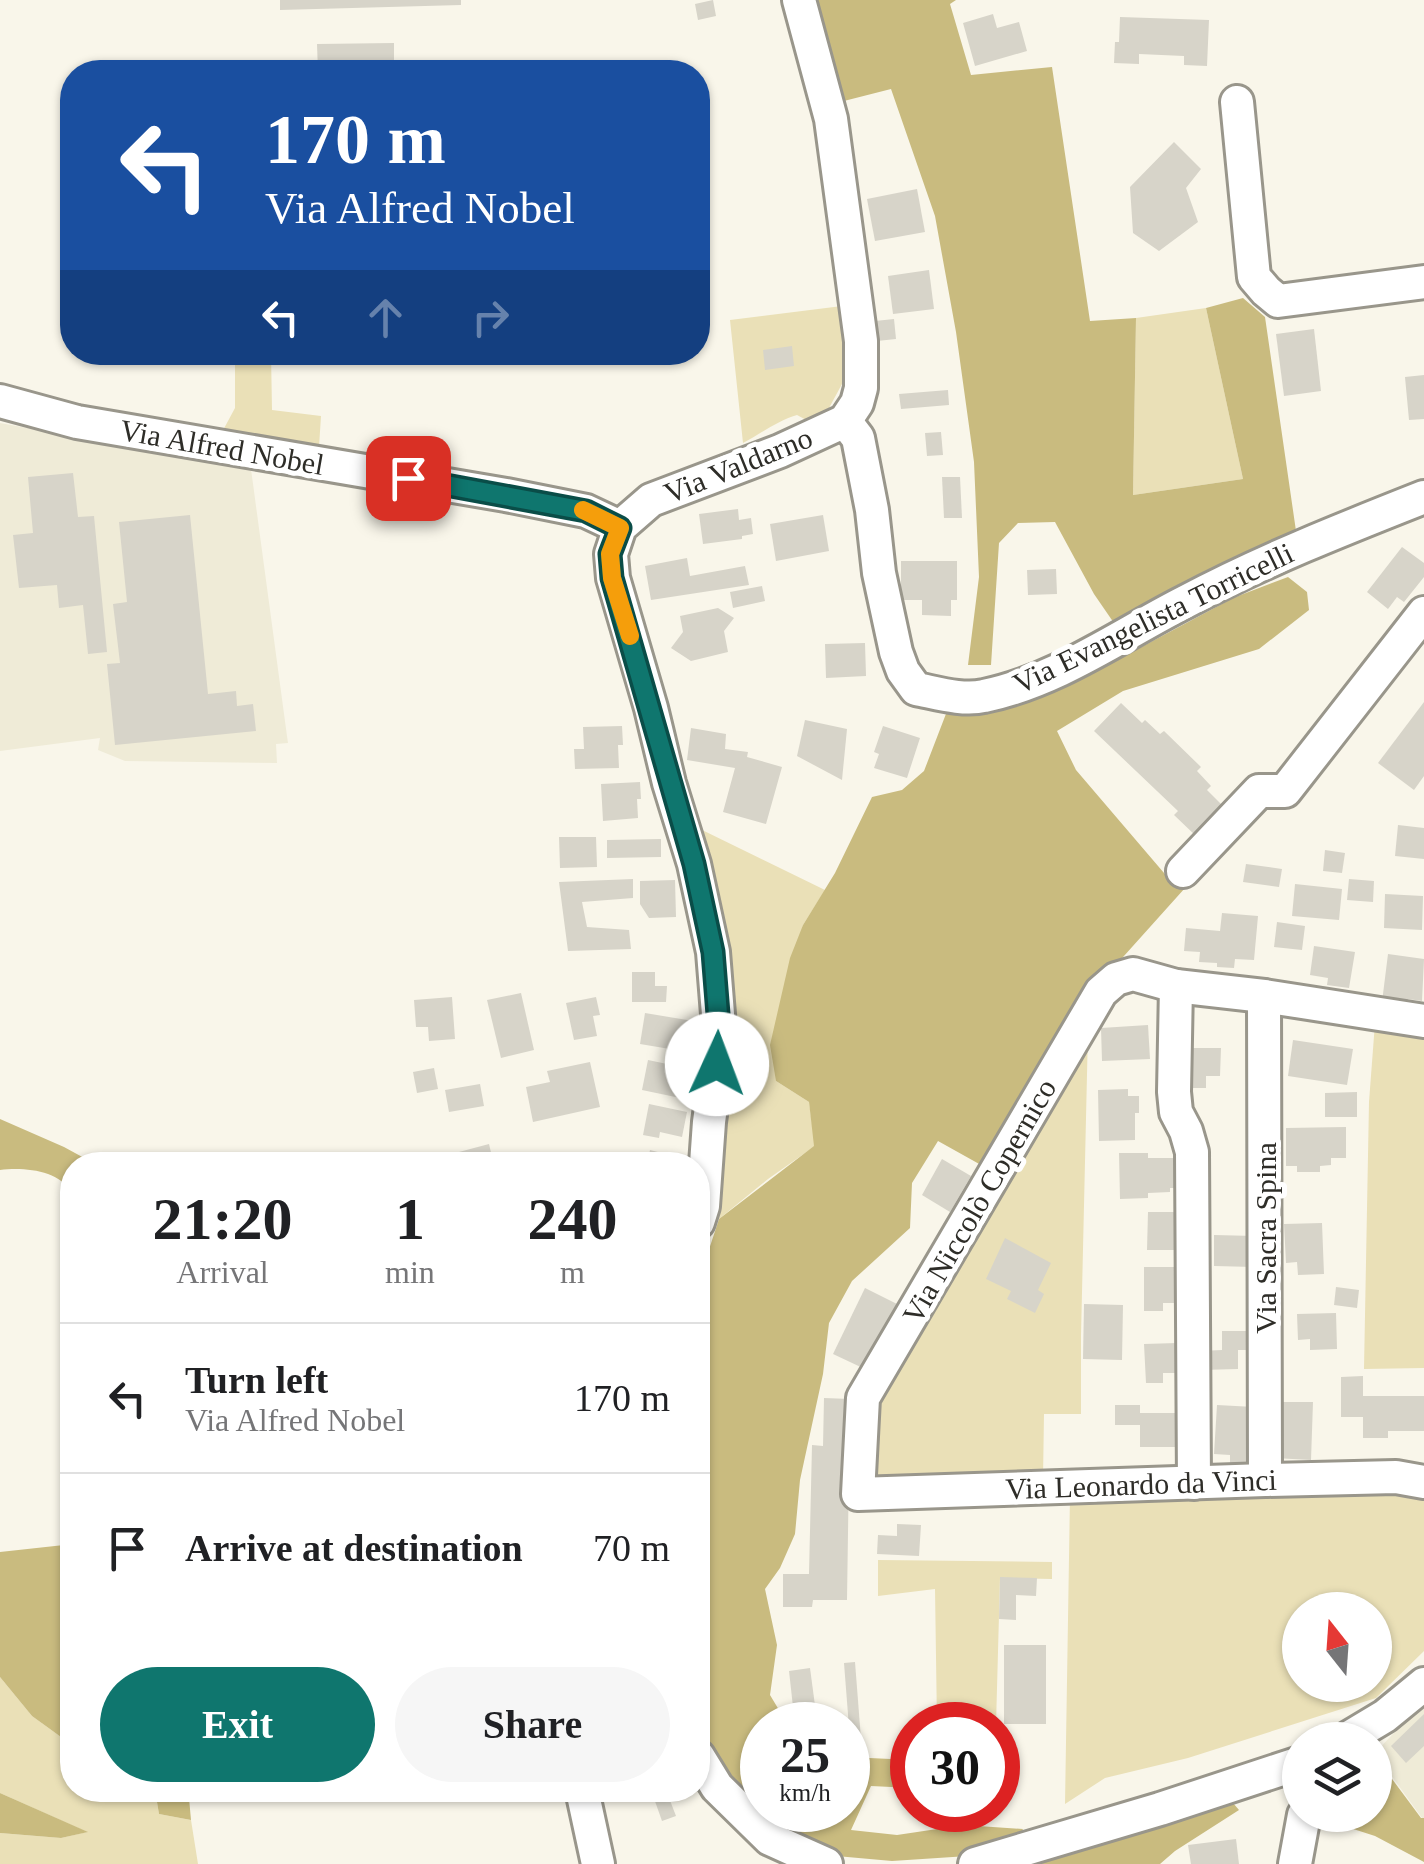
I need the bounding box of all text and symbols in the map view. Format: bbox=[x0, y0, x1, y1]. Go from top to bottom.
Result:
icon: left bbox=[100, 100, 230, 230]
text: 170 m bbox=[265, 101, 446, 178]
text: Via Alfred Nobel bbox=[265, 183, 575, 233]
icon: left bbox=[253, 290, 308, 345]
icon: ahead bbox=[358, 290, 413, 345]
icon: right bbox=[463, 290, 518, 345]
street label: Via Alfred Nobel bbox=[117, 413, 327, 481]
street label: Via Valdarno bbox=[659, 420, 817, 510]
pin bbox=[366, 436, 451, 521]
icon: arrive bbox=[381, 451, 436, 506]
street label: Via Evangelista Torricelli bbox=[1008, 536, 1298, 700]
position arrow bbox=[665, 1012, 769, 1116]
street label: Via Niccolò Copernico bbox=[896, 1073, 1062, 1329]
street label: Via Sacra Spina bbox=[1249, 1142, 1282, 1334]
text: 21:20 bbox=[153, 1186, 293, 1252]
text: 1 bbox=[395, 1186, 425, 1252]
text: 240 bbox=[527, 1186, 617, 1252]
text: Arrival bbox=[176, 1254, 269, 1290]
text: min bbox=[385, 1254, 435, 1290]
text: m bbox=[560, 1254, 585, 1290]
text: Turn left bbox=[185, 1359, 328, 1401]
icon: left bbox=[100, 1371, 155, 1426]
text: 170 m bbox=[574, 1377, 670, 1419]
text: Via Alfred Nobel bbox=[185, 1402, 405, 1438]
street label: Via Leonardo da Vinci bbox=[1005, 1463, 1277, 1505]
icon: arrive bbox=[100, 1521, 155, 1576]
text: Arrive at destination bbox=[185, 1527, 523, 1569]
text: 70 m bbox=[593, 1527, 670, 1569]
north arrow bbox=[1282, 1592, 1392, 1702]
map controls bbox=[1282, 1592, 1392, 1832]
button: Exit bbox=[100, 1667, 375, 1782]
button: Share bbox=[395, 1667, 670, 1782]
speed limit sign: 30 bbox=[890, 1702, 1020, 1832]
button: layers bbox=[1282, 1722, 1392, 1832]
text: 25 bbox=[780, 1727, 830, 1783]
text: km/h bbox=[779, 1779, 831, 1806]

